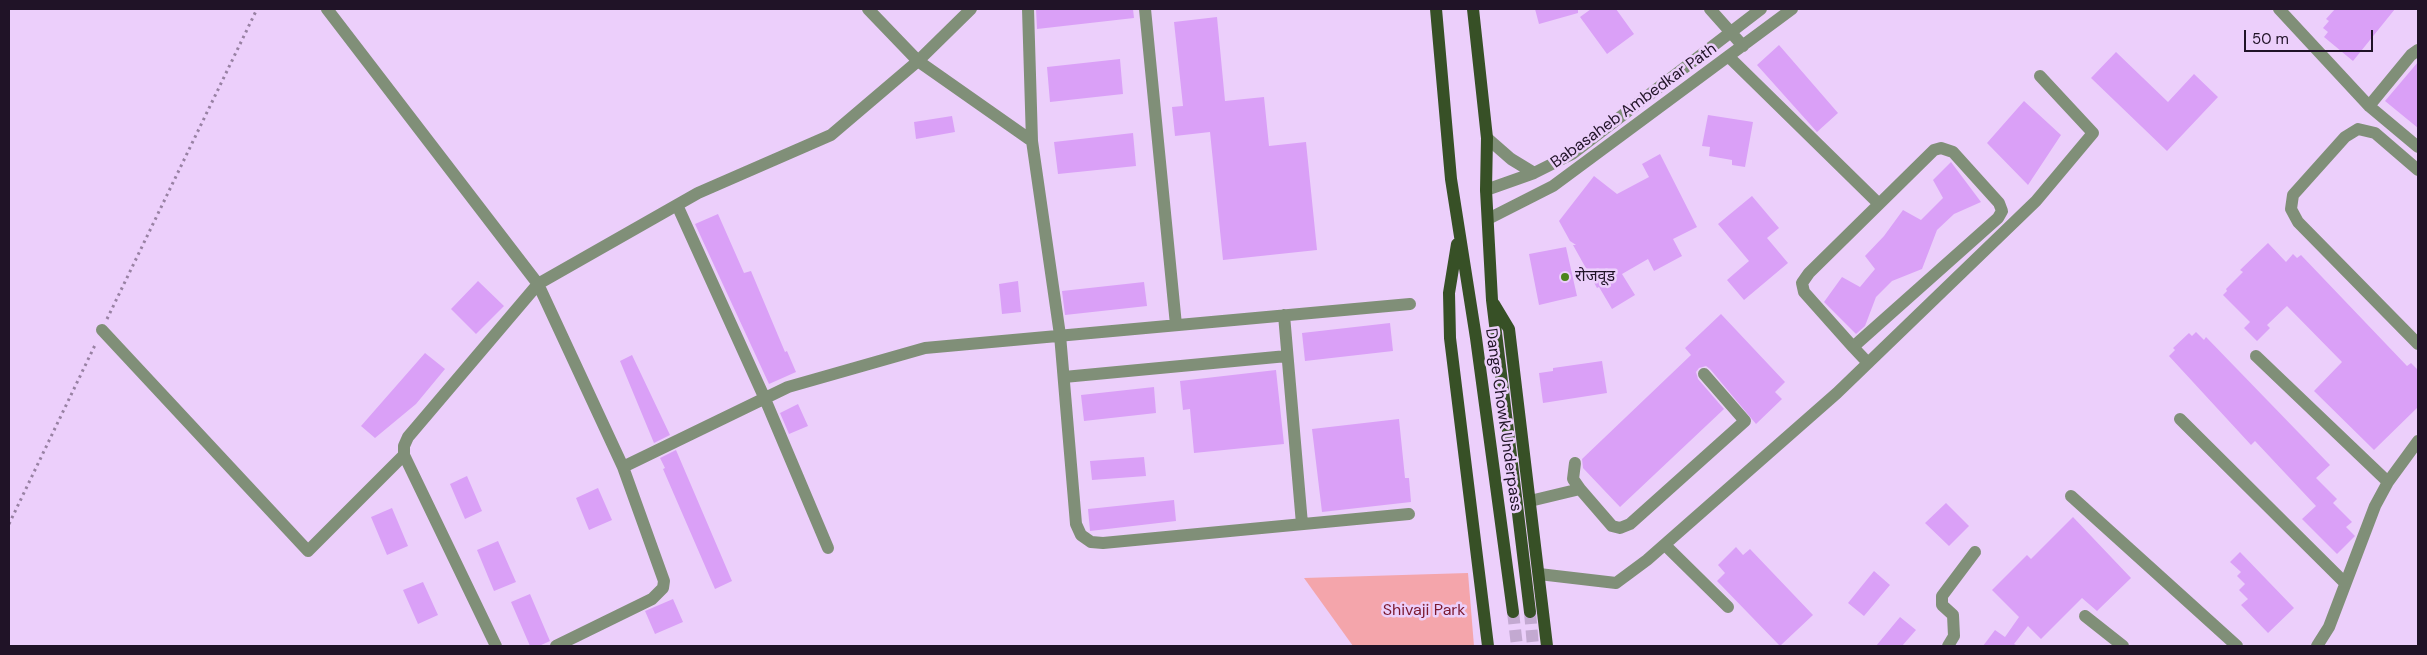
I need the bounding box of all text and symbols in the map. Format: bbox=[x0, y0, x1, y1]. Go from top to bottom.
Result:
scale bar bbox=[2247, 20, 2376, 52]
text: 50 m bbox=[2252, 29, 2289, 49]
street label: Babasaheb Ambedkar Path bbox=[1547, 39, 1721, 173]
place label: रोजवूड bbox=[1575, 267, 1615, 287]
marker: रोजवूड bbox=[1559, 271, 1571, 283]
street label: Dange Chowk Underpass bbox=[1481, 327, 1525, 513]
park label: Shivaji Park bbox=[1383, 601, 1465, 621]

